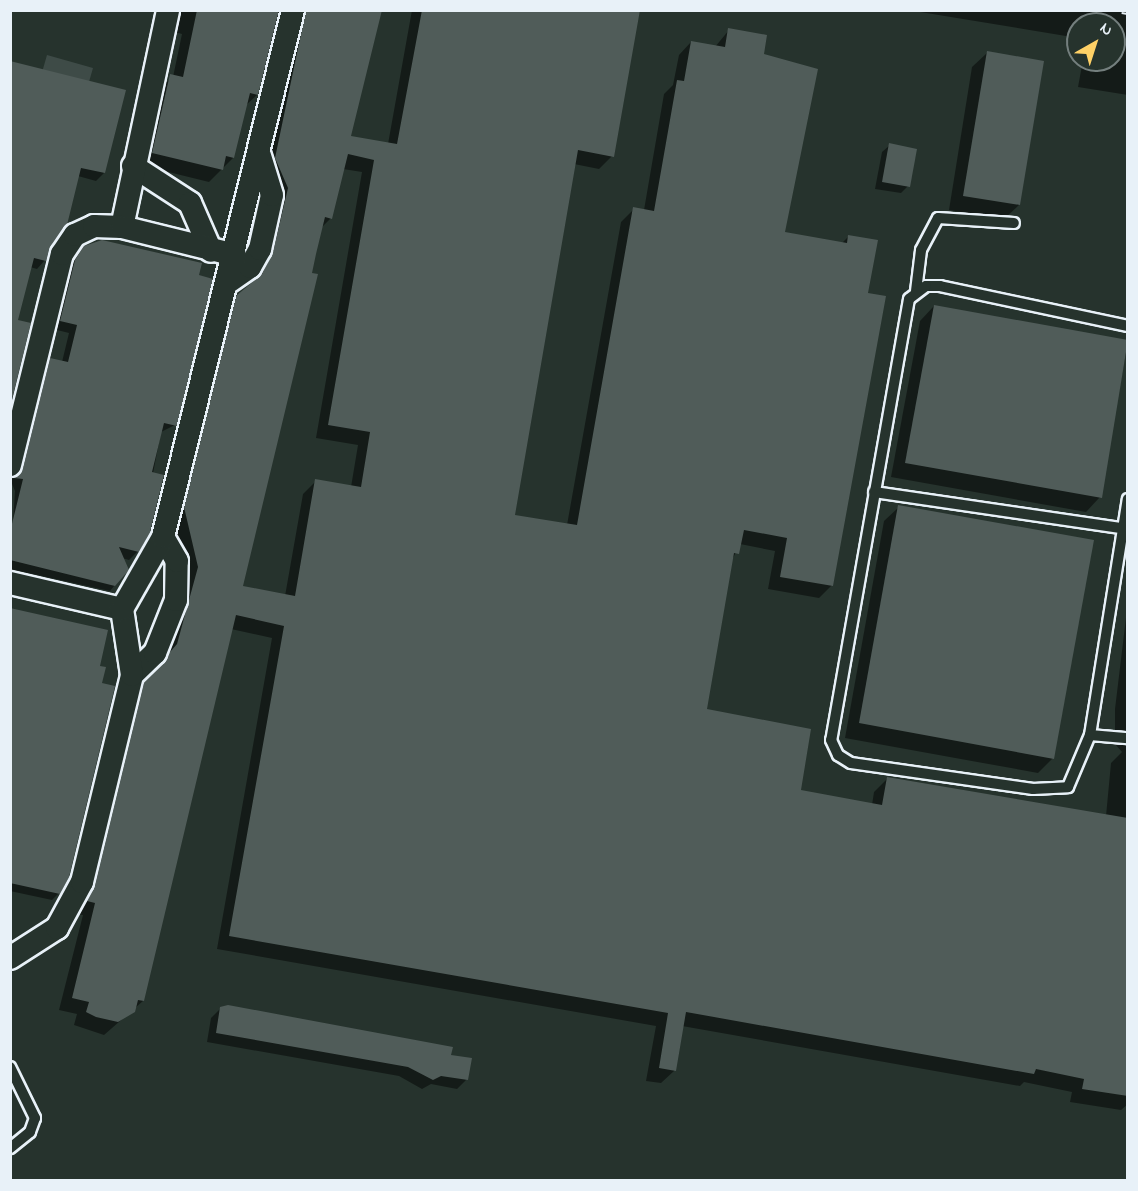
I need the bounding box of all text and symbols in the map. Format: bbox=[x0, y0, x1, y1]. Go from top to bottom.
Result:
north arrow bbox=[1066, 12, 1126, 72]
text: N bbox=[1094, 17, 1118, 42]

